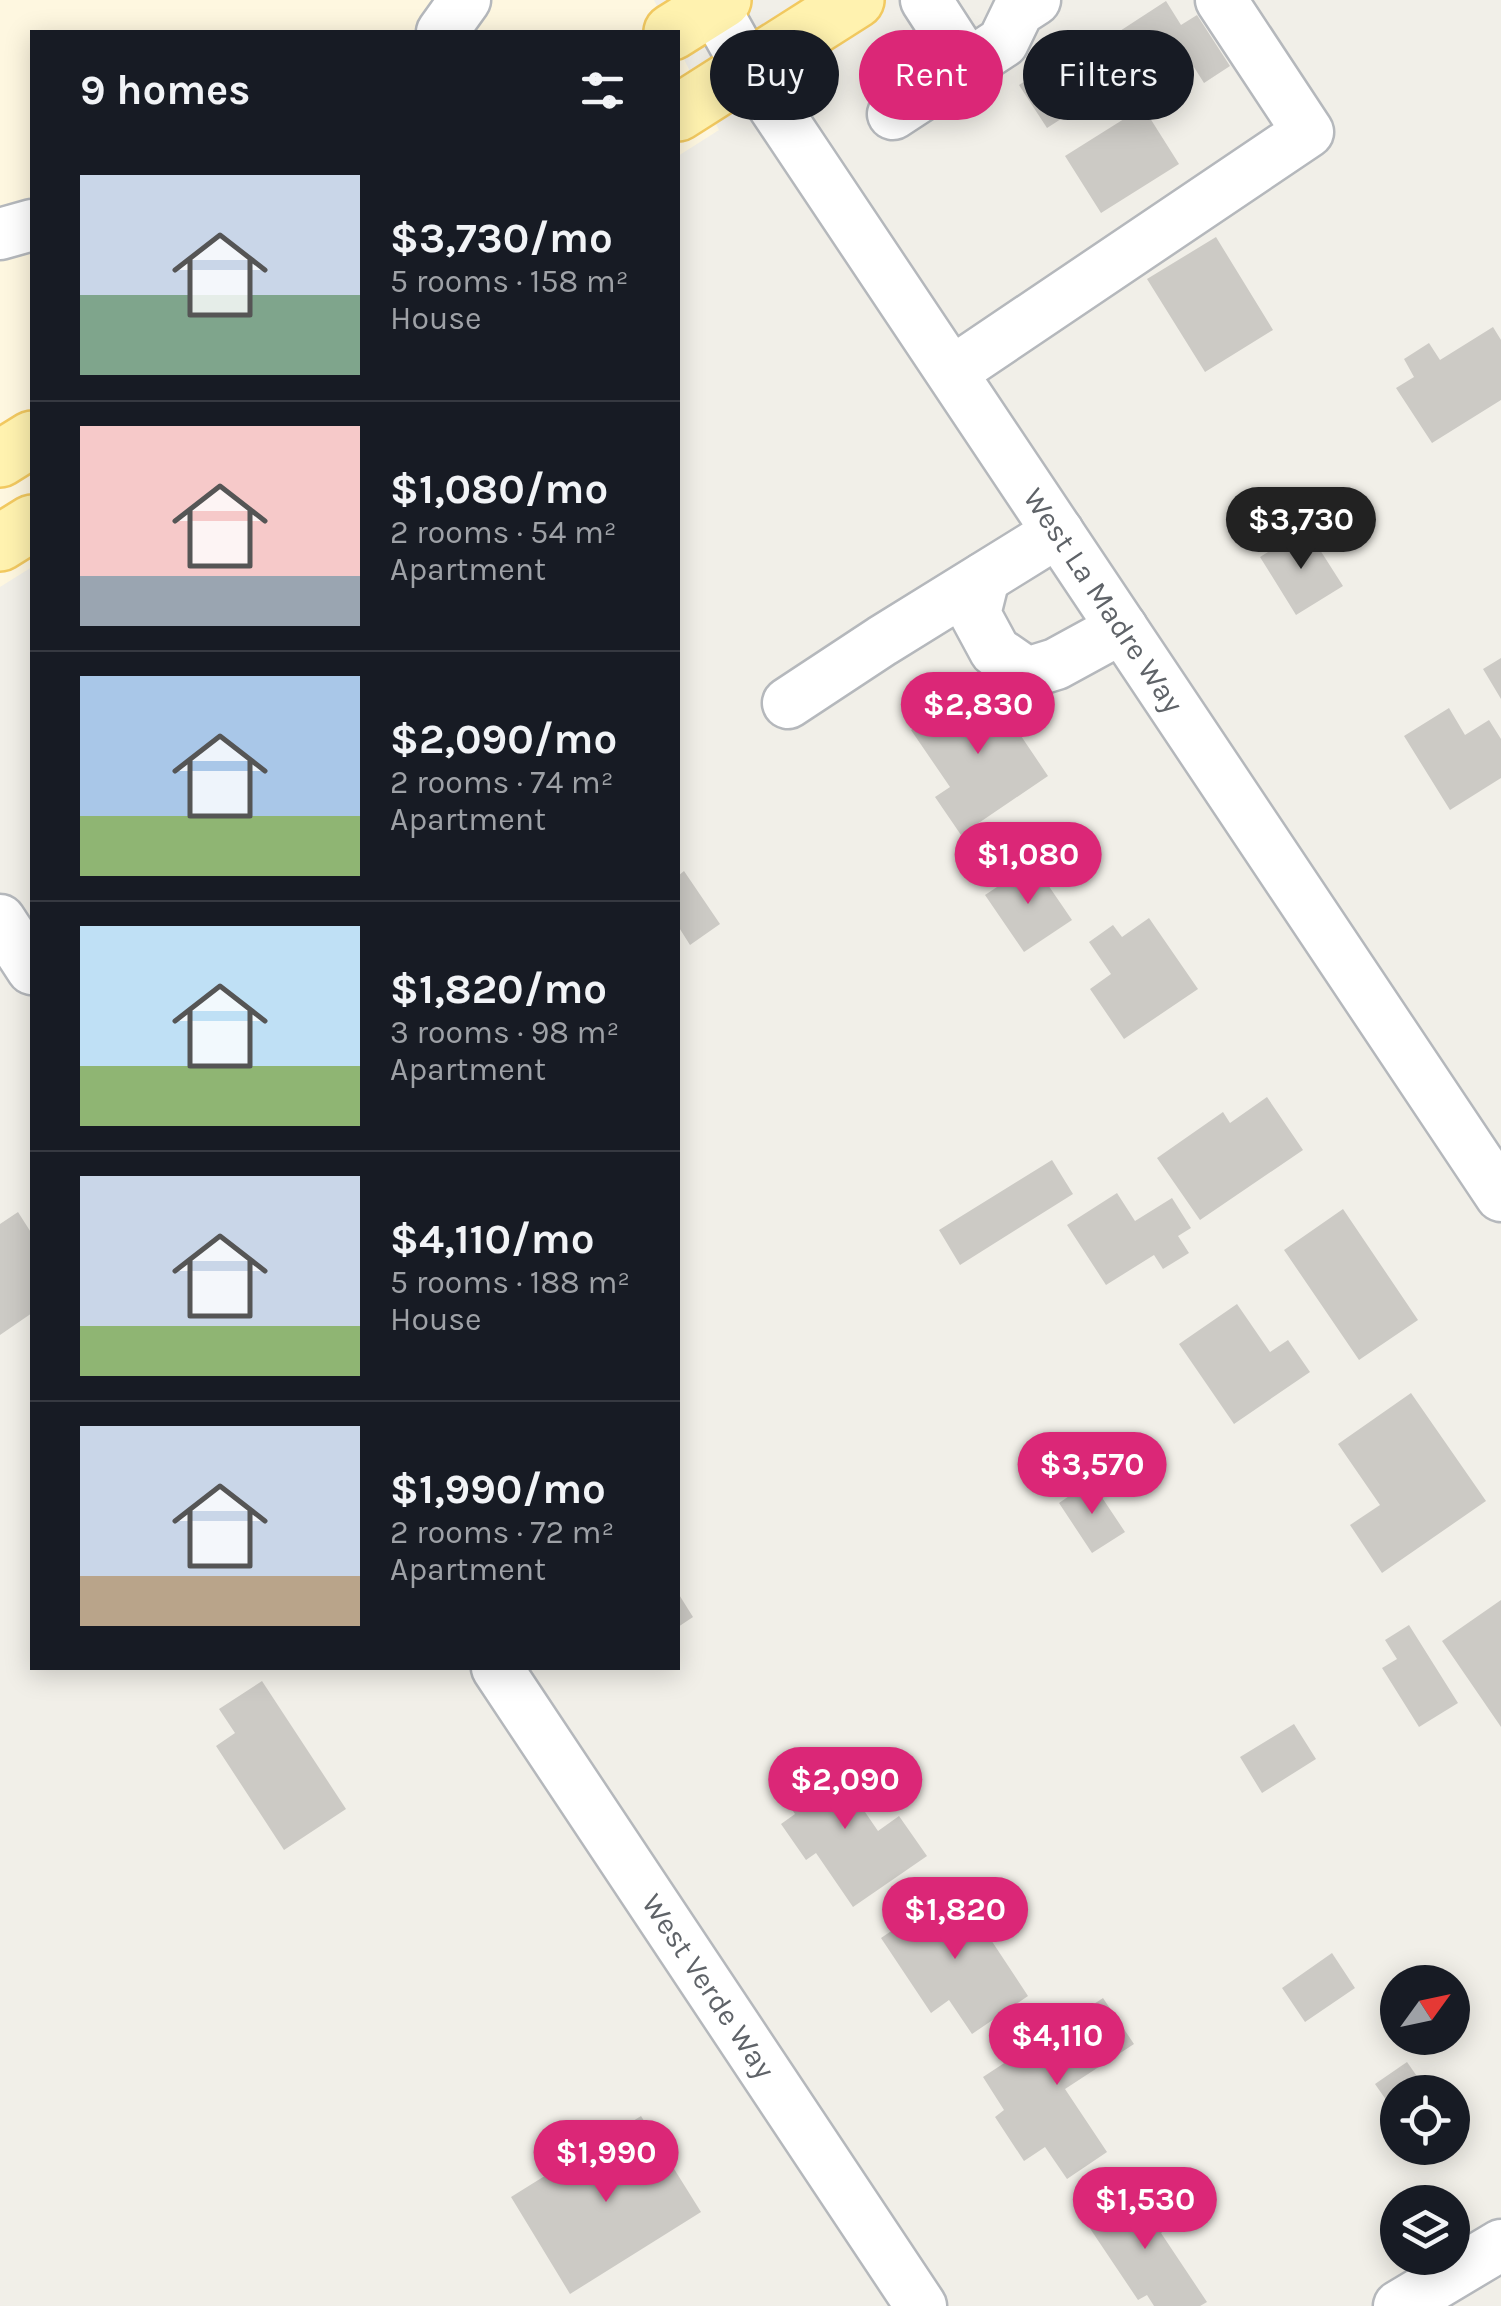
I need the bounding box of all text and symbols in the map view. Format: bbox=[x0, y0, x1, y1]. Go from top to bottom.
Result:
chip: Buy bbox=[710, 30, 839, 120]
chip: Rent bbox=[859, 30, 1003, 120]
chip: Filters bbox=[1023, 30, 1194, 120]
icon: filters bbox=[575, 63, 630, 118]
text: 9 homes bbox=[80, 65, 250, 115]
text: $3,730/mo bbox=[390, 213, 613, 263]
icon: home bbox=[160, 215, 280, 335]
text: 5 rooms · 158 m² bbox=[390, 263, 629, 300]
text: House bbox=[390, 300, 482, 337]
text: $1,080/mo bbox=[390, 464, 608, 514]
icon: home bbox=[160, 466, 280, 586]
street label: West La Madre Way bbox=[1016, 481, 1191, 720]
pin: $3,730 bbox=[1220, 487, 1382, 572]
text: $3,730 bbox=[1248, 501, 1354, 538]
text: 2 rooms · 54 m² bbox=[390, 514, 617, 551]
text: Apartment bbox=[390, 551, 546, 588]
pin: $2,830 bbox=[897, 672, 1059, 757]
text: $2,830 bbox=[923, 686, 1033, 723]
text: $2,090/mo bbox=[390, 714, 617, 764]
icon: home bbox=[160, 716, 280, 836]
text: 2 rooms · 74 m² bbox=[390, 764, 614, 801]
text: Apartment bbox=[390, 801, 546, 838]
pin: $1,080 bbox=[947, 822, 1109, 907]
text: $1,080 bbox=[977, 836, 1079, 873]
text: $1,820/mo bbox=[390, 964, 607, 1014]
icon: home bbox=[160, 966, 280, 1086]
text: 3 rooms · 98 m² bbox=[390, 1014, 619, 1051]
text: Apartment bbox=[390, 1051, 546, 1088]
text: $4,110/mo bbox=[390, 1214, 595, 1264]
icon: home bbox=[160, 1216, 280, 1336]
text: 5 rooms · 188 m² bbox=[390, 1264, 630, 1301]
text: House bbox=[390, 1301, 482, 1338]
pin: $3,570 bbox=[1011, 1432, 1173, 1517]
text: $3,570 bbox=[1040, 1446, 1144, 1483]
text: $1,990/mo bbox=[390, 1464, 606, 1514]
icon: home bbox=[160, 1466, 280, 1586]
text: 2 rooms · 72 m² bbox=[390, 1514, 614, 1551]
text: Apartment bbox=[390, 1551, 546, 1588]
pin: $2,090 bbox=[764, 1747, 926, 1832]
text: $2,090 bbox=[790, 1761, 900, 1798]
pin: $1,820 bbox=[874, 1877, 1036, 1962]
street label: West Verde Way bbox=[634, 1887, 783, 2085]
text: $1,820 bbox=[904, 1891, 1006, 1928]
north arrow bbox=[1380, 1965, 1470, 2055]
map controls bbox=[1380, 1965, 1470, 2275]
pin: $4,110 bbox=[976, 2003, 1138, 2088]
text: $4,110 bbox=[1011, 2017, 1103, 2054]
button: locate bbox=[1380, 2075, 1470, 2165]
pin: $1,990 bbox=[525, 2120, 687, 2205]
text: $1,990 bbox=[556, 2134, 656, 2171]
pin: $1,530 bbox=[1064, 2167, 1226, 2252]
text: $1,530 bbox=[1095, 2181, 1195, 2218]
button: layers bbox=[1380, 2185, 1470, 2275]

